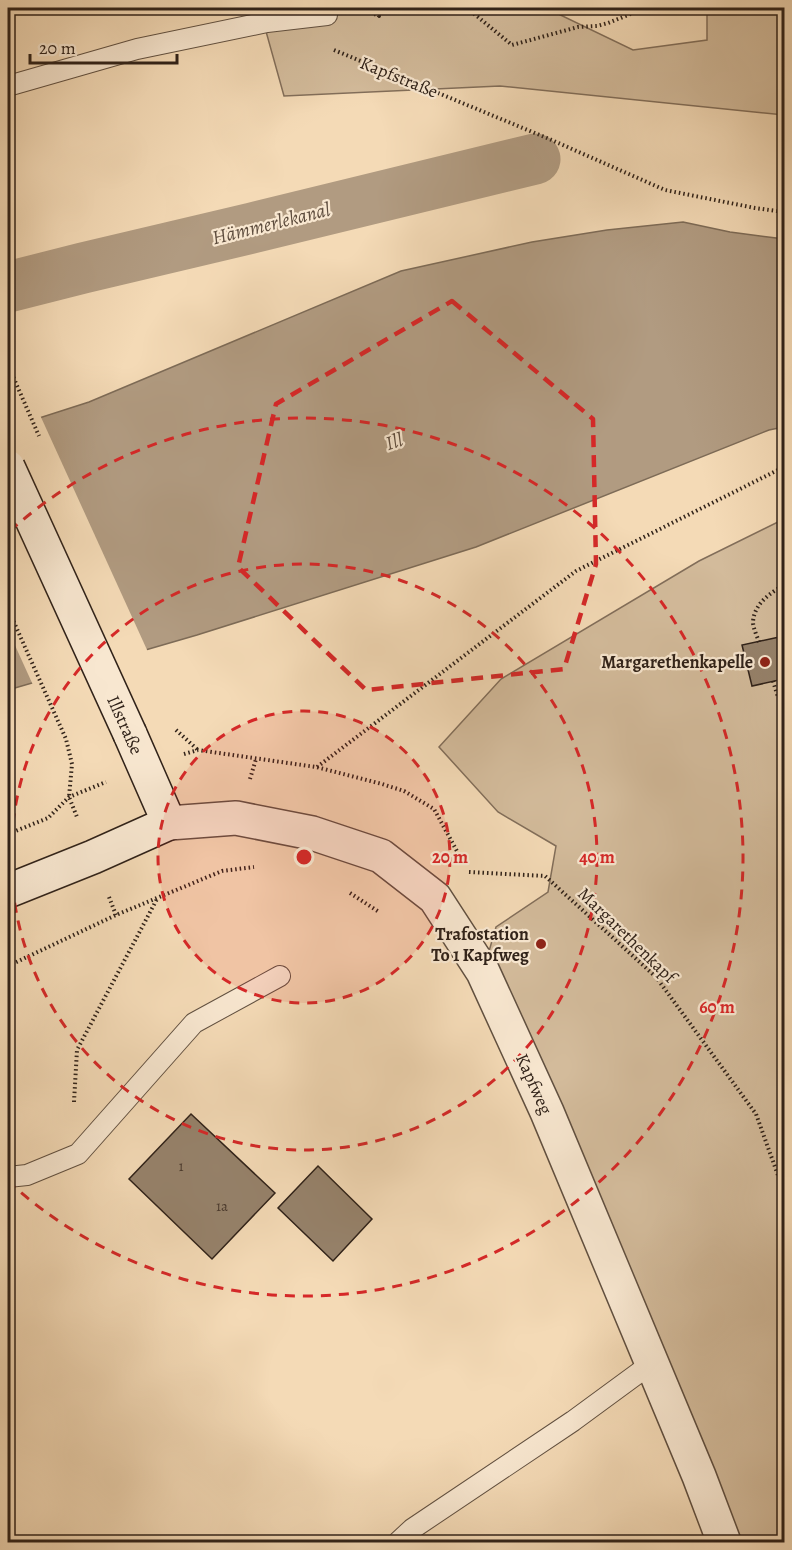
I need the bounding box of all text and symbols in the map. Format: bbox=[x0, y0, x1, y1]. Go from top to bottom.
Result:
scale bar bbox=[30, 27, 177, 65]
text: 20 m bbox=[39, 36, 76, 60]
street label: Kapfstraße bbox=[357, 51, 441, 103]
water label: Hämmerlekanal bbox=[209, 196, 333, 251]
water label: Ill bbox=[382, 426, 406, 457]
place label: Margarethenkapelle bbox=[601, 650, 753, 674]
marker: Margarethenkapelle bbox=[758, 655, 772, 669]
street label: Illstraße bbox=[101, 692, 149, 758]
text: 20 m bbox=[432, 845, 468, 869]
text: 40 m bbox=[579, 845, 615, 869]
centre of rings bbox=[294, 847, 314, 867]
street label: Margarethenkapf bbox=[573, 882, 684, 990]
place label: Trafostation To 1 Kapfweg bbox=[431, 922, 530, 967]
marker: Trafostation To 1 Kapfweg bbox=[534, 937, 548, 951]
text: 60 m bbox=[699, 995, 735, 1019]
street label: Kapfweg bbox=[510, 1050, 558, 1118]
house number: 1 bbox=[178, 1156, 184, 1176]
house number: 1a bbox=[216, 1196, 228, 1216]

